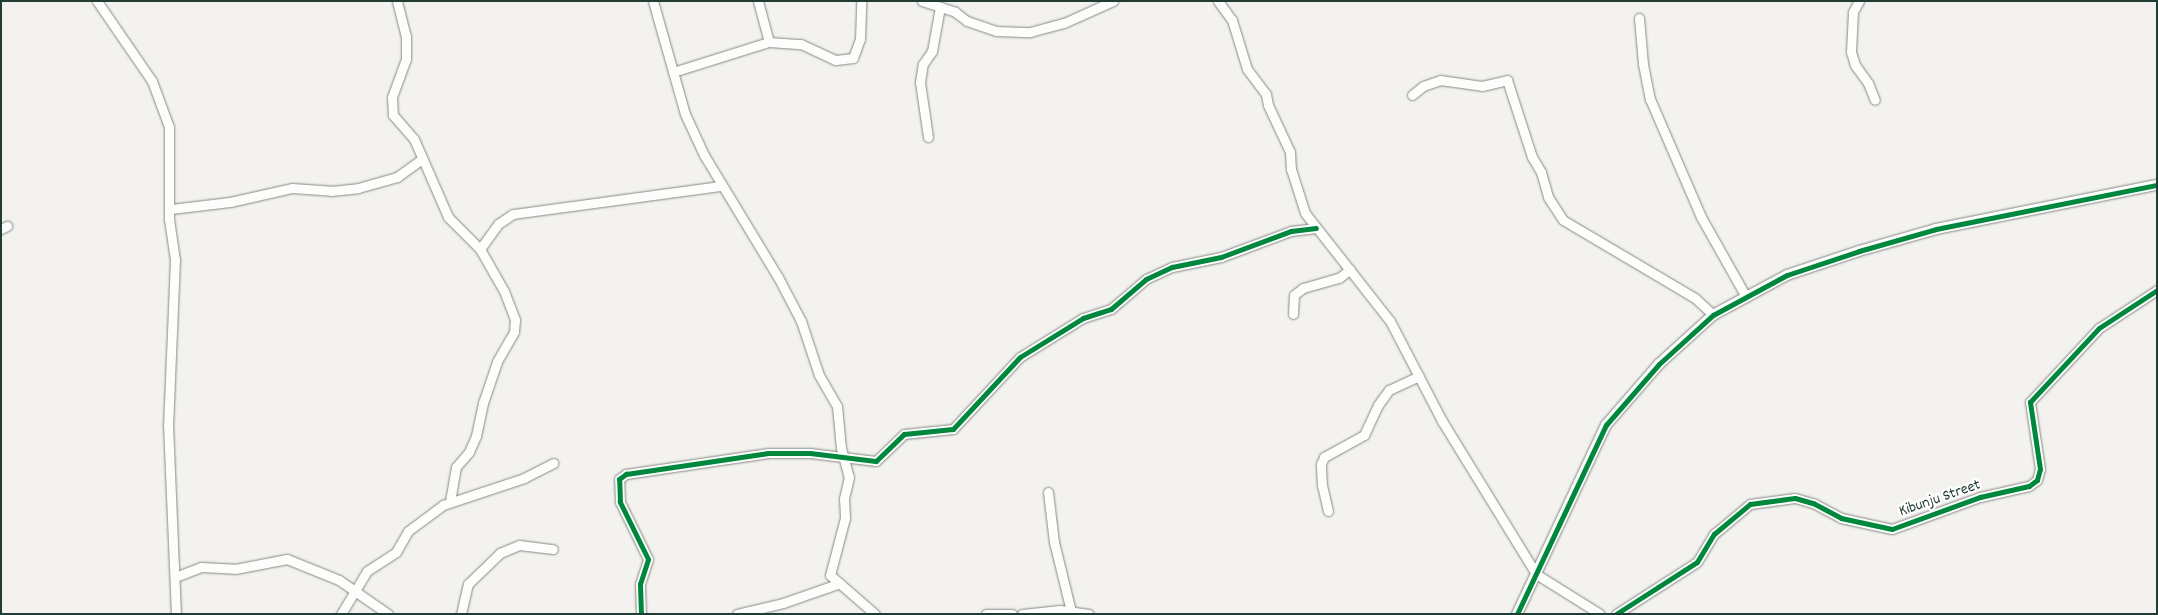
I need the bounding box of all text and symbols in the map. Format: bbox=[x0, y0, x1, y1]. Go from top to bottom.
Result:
street label: Kibunju Street bbox=[1897, 476, 1983, 522]

